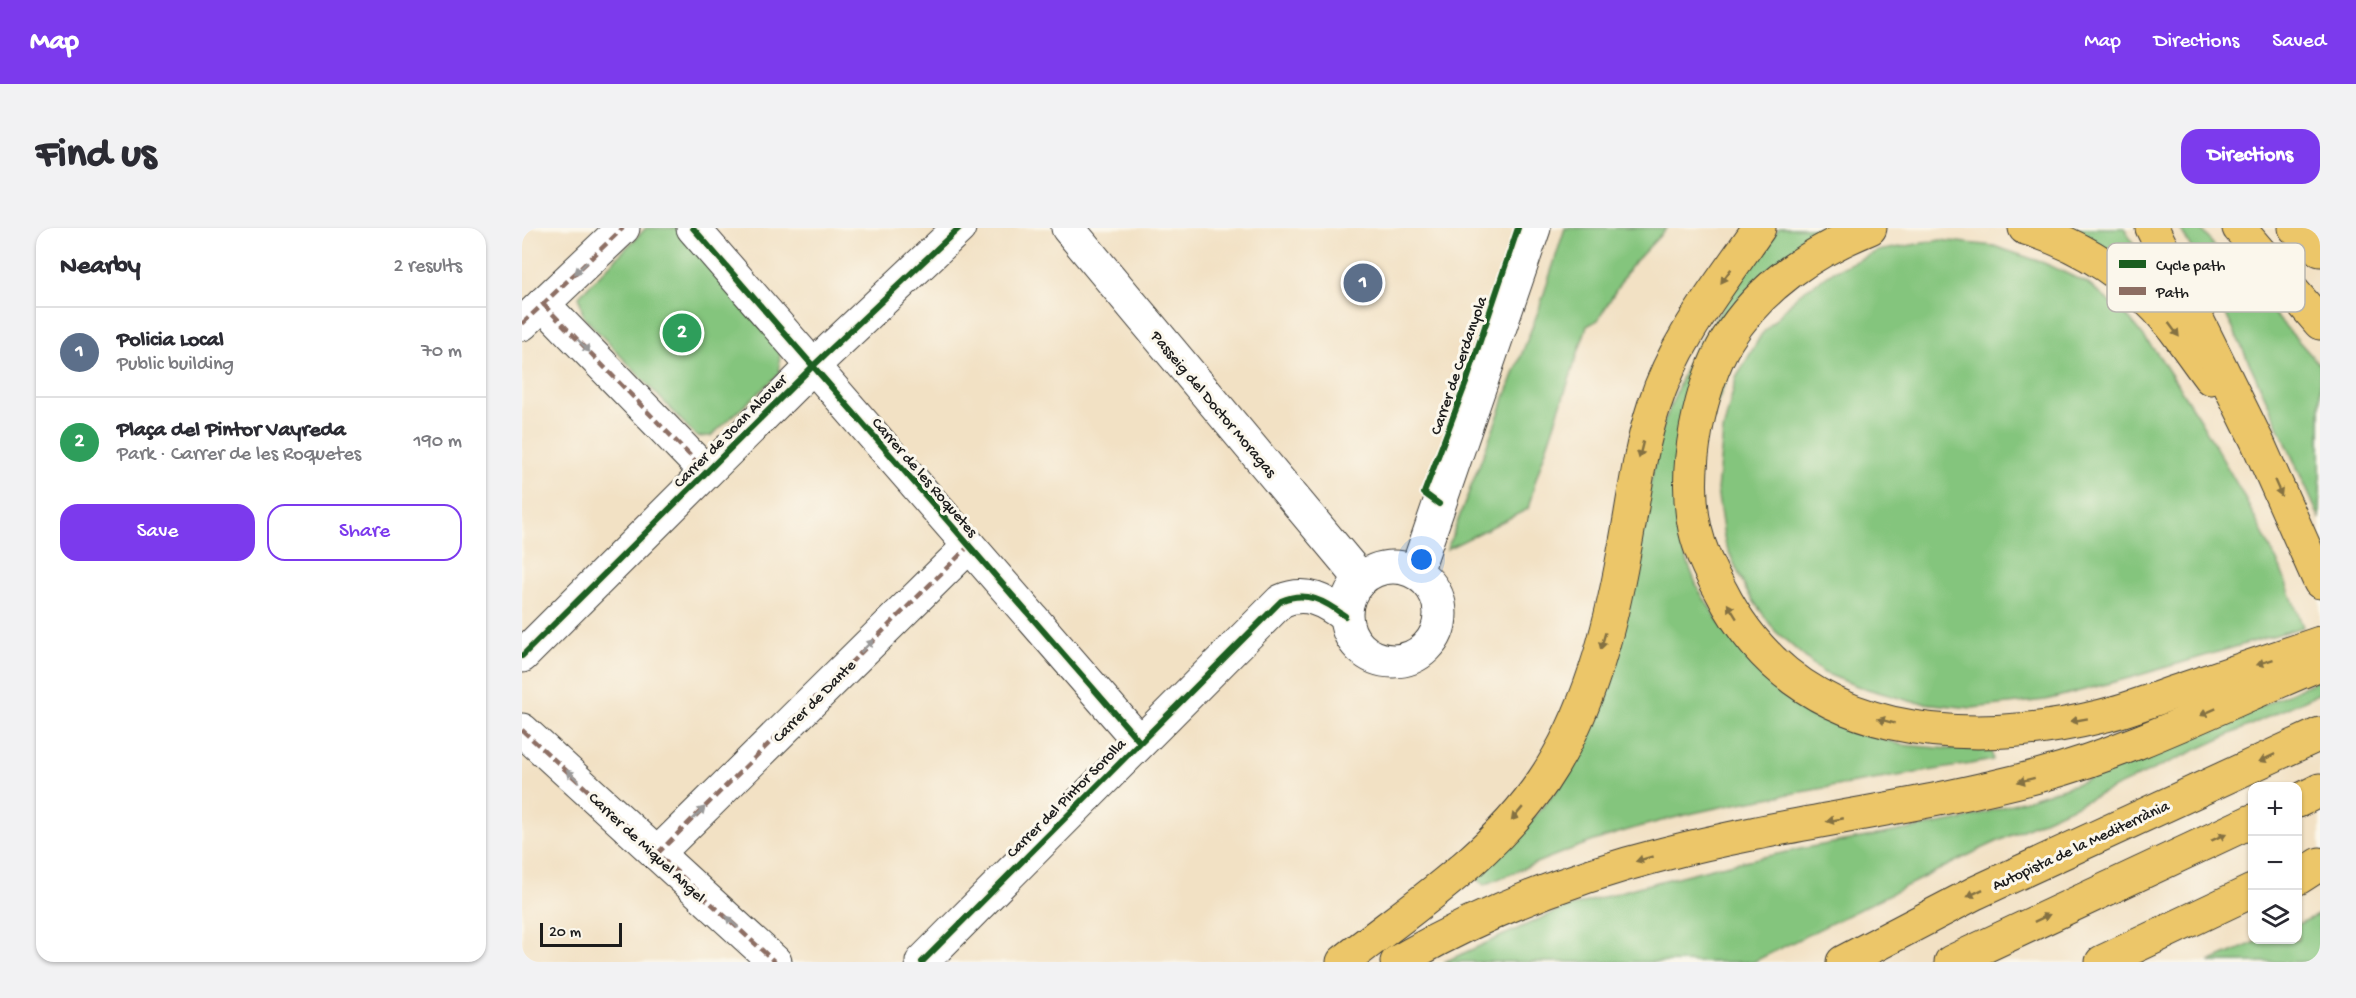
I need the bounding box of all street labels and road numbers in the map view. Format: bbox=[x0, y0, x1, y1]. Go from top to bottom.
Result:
street label: Carrer de Cerdanyola bbox=[1428, 293, 1493, 438]
street label: Passeig del Doctor Moragas bbox=[1145, 327, 1280, 483]
street label: Carrer de Joan Alcover bbox=[671, 371, 793, 493]
street label: Carrer de les Roquetes bbox=[866, 415, 981, 543]
street label: Carrer de Dante bbox=[770, 656, 862, 748]
street label: Carrer del Pintor Sorolla bbox=[1004, 735, 1132, 863]
street label: Carrer de Miquel Angel bbox=[583, 789, 708, 908]
street label: Autopista de la Mediterrània bbox=[1990, 797, 2174, 897]

